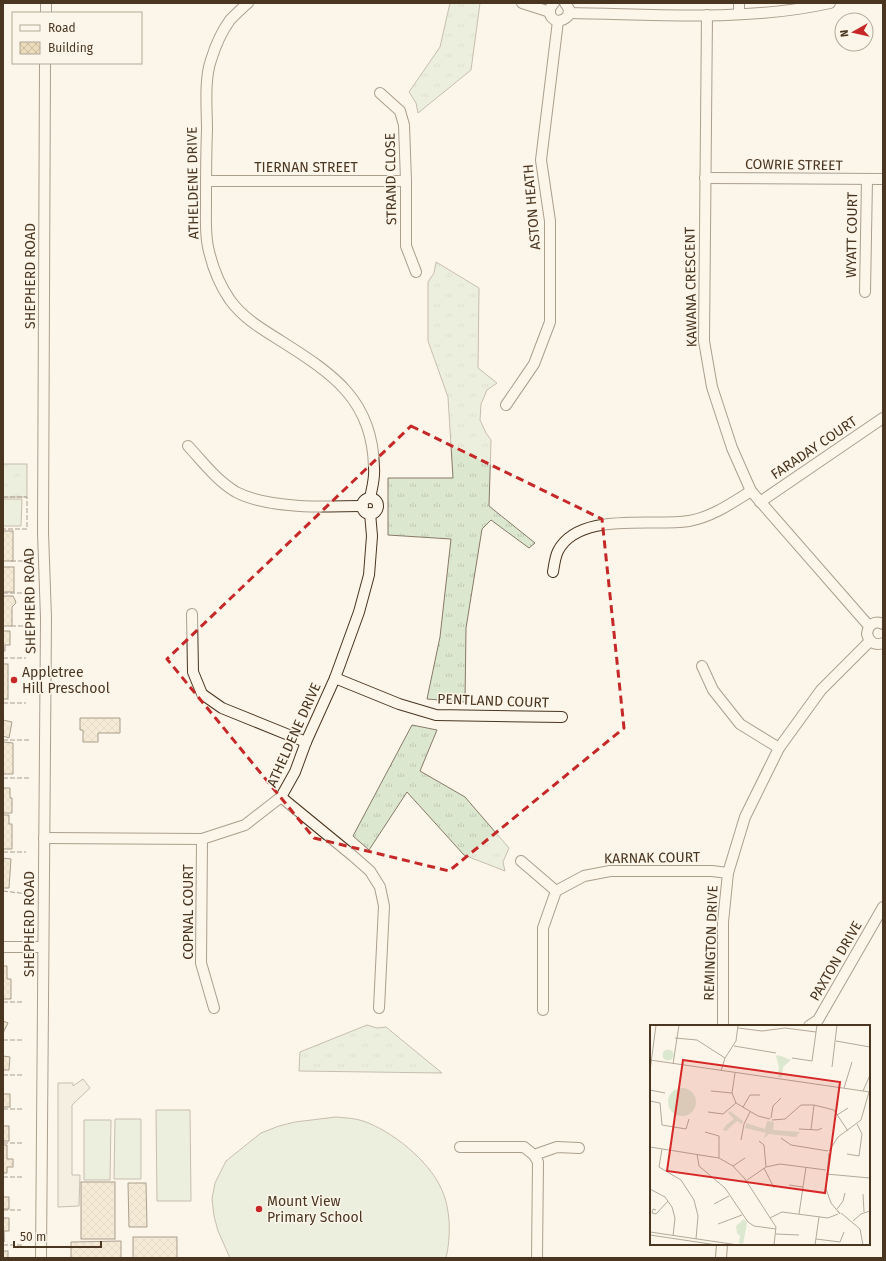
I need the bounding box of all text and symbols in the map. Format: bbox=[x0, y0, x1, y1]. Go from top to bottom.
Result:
legend bbox=[12, 12, 142, 64]
north arrow bbox=[834, 12, 874, 52]
text: Road bbox=[48, 21, 76, 35]
text: N bbox=[838, 29, 852, 38]
text: Building bbox=[48, 41, 94, 55]
street label: ATHELDENE DRIVE bbox=[184, 127, 202, 239]
street label: STRAND CLOSE bbox=[382, 133, 400, 225]
street label: COWRIE STREET bbox=[745, 156, 844, 174]
street label: TIERNAN STREET bbox=[254, 159, 358, 176]
street label: ASTON HEATH bbox=[520, 163, 544, 251]
street label: WYATT COURT bbox=[843, 191, 861, 278]
street label: SHEPHERD ROAD bbox=[22, 223, 39, 329]
street label: KAWANA CRESCENT bbox=[681, 226, 701, 347]
street label: FARADAY COURT bbox=[768, 412, 861, 483]
street label: SHEPHERD ROAD bbox=[21, 548, 39, 654]
place label: Appletree Hill Preschool bbox=[22, 664, 110, 697]
marker: Appletree Hill Preschool bbox=[9, 675, 19, 685]
street label: ATHELDENE DRIVE bbox=[263, 680, 325, 790]
street label: PENTLAND COURT bbox=[437, 691, 550, 711]
street label: KARNAK COURT bbox=[604, 849, 701, 867]
street label: COPNAL COURT bbox=[180, 863, 197, 960]
street label: SHEPHERD ROAD bbox=[21, 871, 38, 977]
street label: REMINGTON DRIVE bbox=[700, 885, 722, 1001]
street label: PAXTON DRIVE bbox=[806, 918, 866, 1004]
inset map bbox=[650, 1025, 870, 1245]
place label: Mount View Primary School bbox=[267, 1193, 363, 1226]
marker: Mount View Primary School bbox=[254, 1204, 264, 1214]
scale bar bbox=[14, 1223, 101, 1249]
text: 50 m bbox=[20, 1230, 46, 1244]

